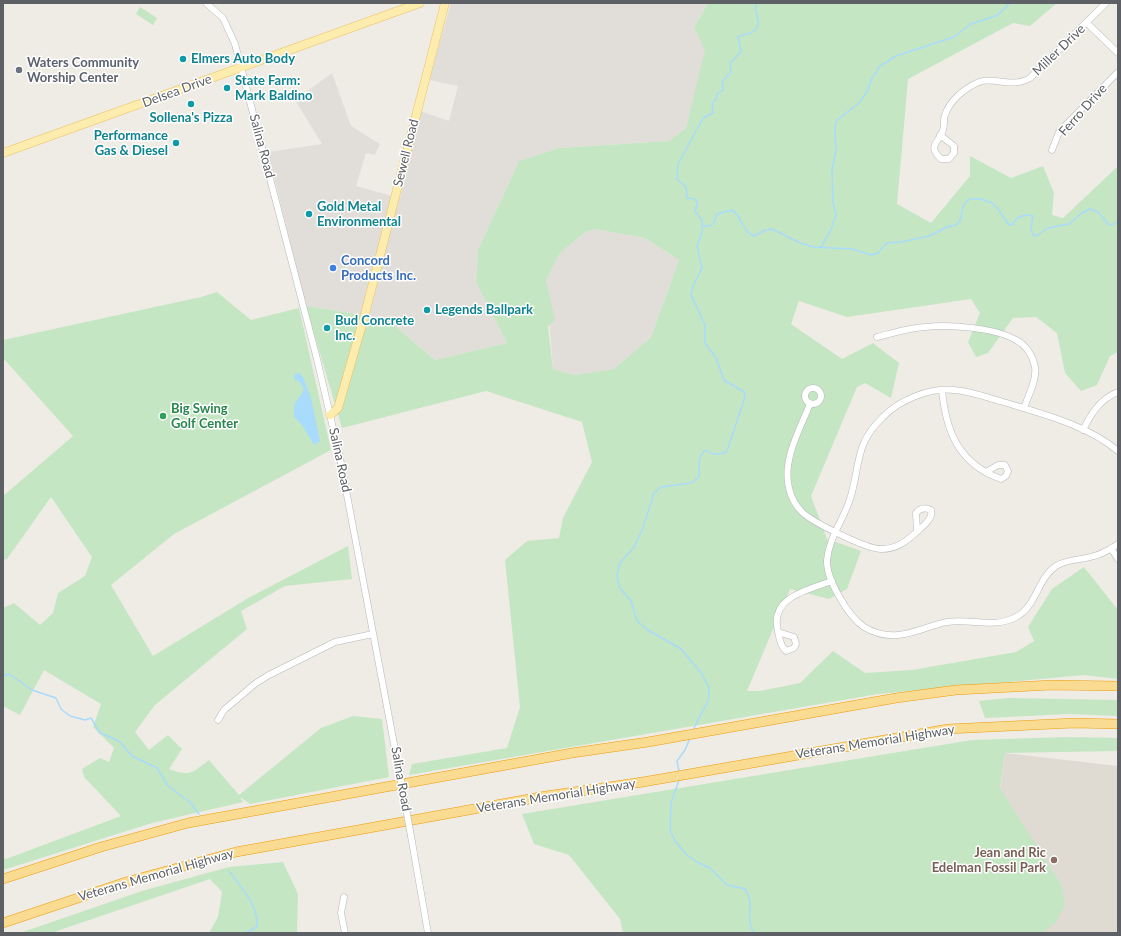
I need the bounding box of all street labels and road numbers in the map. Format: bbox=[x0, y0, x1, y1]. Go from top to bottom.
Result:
street label: Miller Drive bbox=[1029, 21, 1089, 79]
street label: Delsea Drive bbox=[140, 71, 214, 111]
street label: Ferro Drive bbox=[1056, 81, 1110, 139]
street label: Salina Road bbox=[246, 112, 278, 180]
street label: Sewell Road bbox=[390, 118, 422, 188]
street label: Salina Road bbox=[326, 426, 354, 494]
street label: Veterans Memorial Highway bbox=[794, 722, 956, 762]
street label: Salina Road bbox=[388, 745, 414, 813]
street label: Veterans Memorial Highway bbox=[475, 776, 637, 816]
street label: Veterans Memorial Highway bbox=[76, 845, 236, 905]

